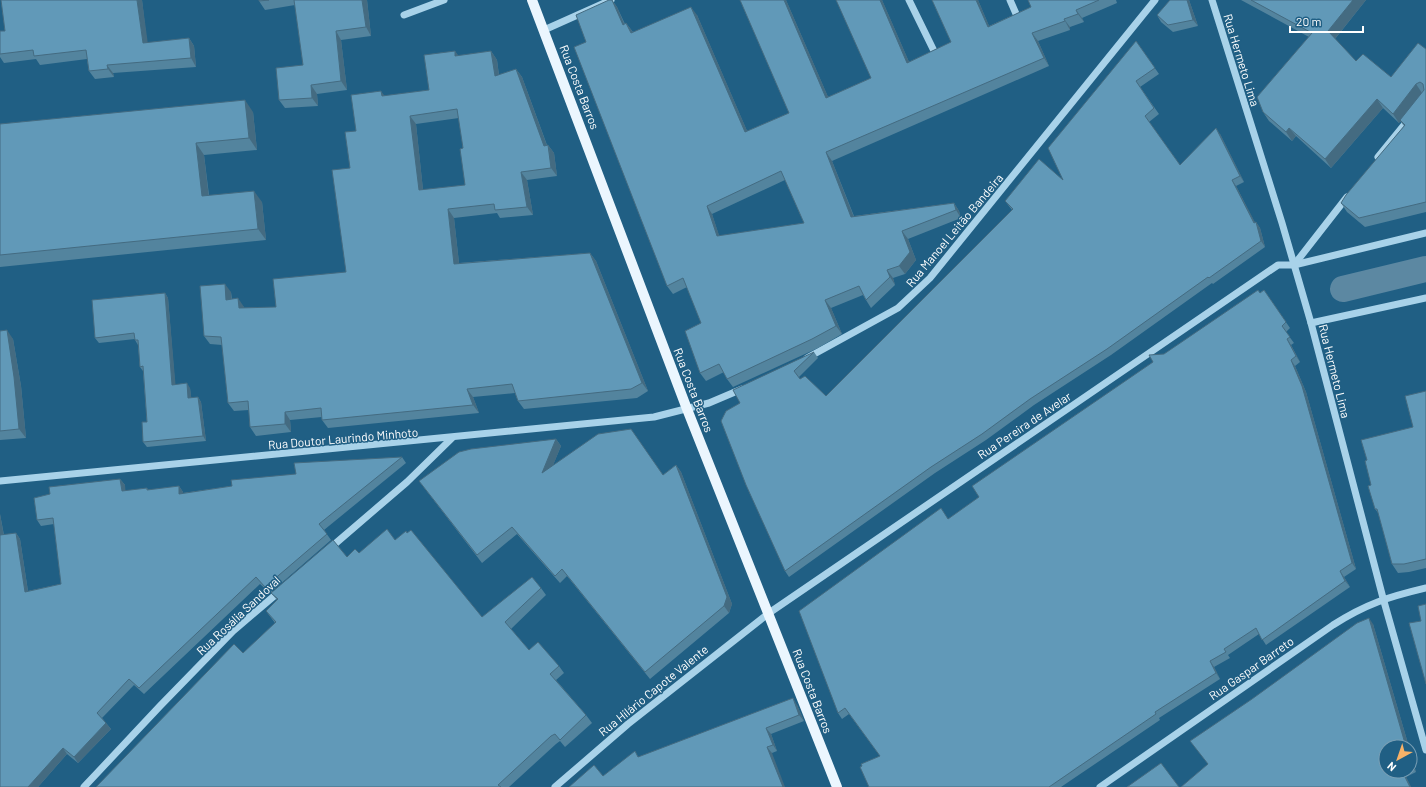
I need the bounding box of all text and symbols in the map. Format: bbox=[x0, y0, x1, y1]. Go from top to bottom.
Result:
scale bar bbox=[1290, 8, 1363, 34]
street label: Rua Hermeto Lima bbox=[1221, 12, 1263, 108]
text: 20 m bbox=[1296, 14, 1322, 28]
street label: Rua Costa Barros bbox=[557, 43, 603, 131]
street label: Rua Manoel Leitão Bandeira bbox=[902, 171, 1006, 289]
street label: Rua Hermeto Lima bbox=[1317, 323, 1353, 419]
street label: Rua Costa Barros bbox=[671, 346, 717, 434]
street label: Rua Pereira de Avelar bbox=[975, 388, 1074, 461]
street label: Rua Doutor Laurindo Minhoto bbox=[267, 424, 419, 452]
street label: Rua Rosália Sandoval bbox=[193, 573, 283, 657]
street label: Rua Gaspar Barreto bbox=[1206, 633, 1296, 703]
street label: Rua Hilário Capote Valente bbox=[596, 642, 710, 738]
street label: Rua Costa Barros bbox=[790, 647, 836, 735]
north arrow bbox=[1378, 739, 1418, 779]
text: N bbox=[1384, 760, 1398, 774]

